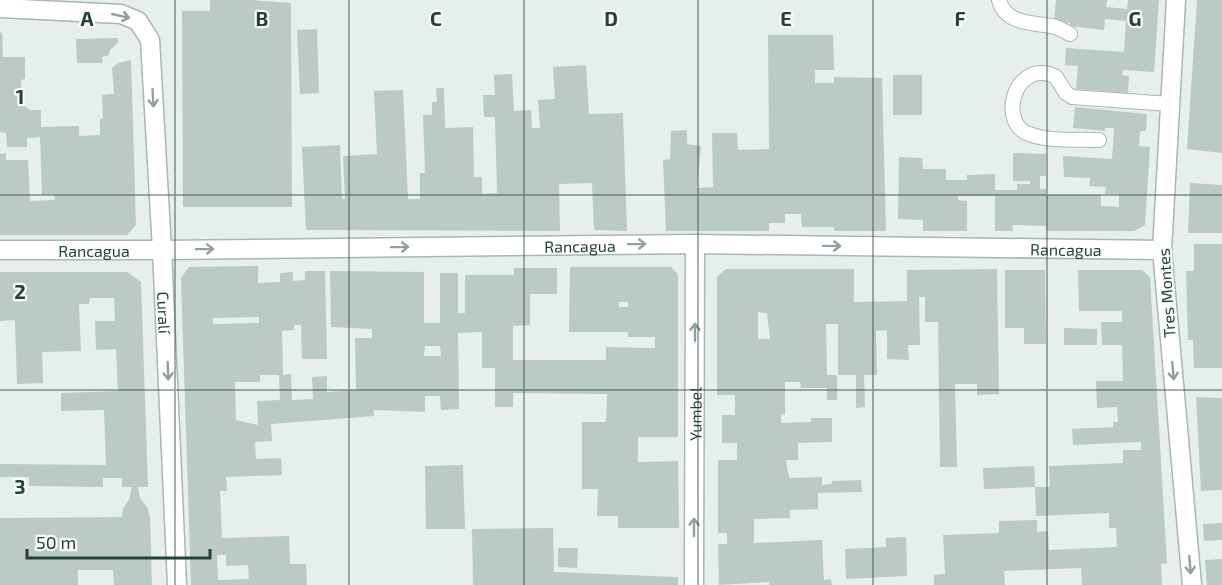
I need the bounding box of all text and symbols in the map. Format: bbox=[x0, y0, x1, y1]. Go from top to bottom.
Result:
text: A bbox=[80, 6, 94, 30]
text: B bbox=[256, 6, 268, 30]
text: C bbox=[430, 6, 442, 30]
text: D bbox=[604, 6, 618, 30]
text: E bbox=[780, 6, 792, 30]
text: F bbox=[954, 6, 966, 30]
text: G bbox=[1129, 6, 1141, 30]
one-way arrow bbox=[111, 10, 130, 22]
text: 1 bbox=[16, 84, 24, 108]
one-way arrow bbox=[148, 88, 159, 108]
street label: Rancagua bbox=[544, 235, 616, 255]
one-way arrow bbox=[627, 239, 647, 250]
street label: Rancagua bbox=[1030, 239, 1102, 259]
one-way arrow bbox=[822, 240, 842, 252]
street label: Rancagua bbox=[58, 241, 130, 260]
one-way arrow bbox=[390, 241, 410, 253]
one-way arrow bbox=[195, 244, 215, 255]
street label: Tres Montes bbox=[1153, 248, 1179, 338]
text: 2 bbox=[14, 279, 26, 303]
street label: Curalí bbox=[154, 291, 175, 335]
one-way arrow bbox=[689, 322, 701, 342]
one-way arrow bbox=[162, 361, 173, 381]
one-way arrow bbox=[1168, 361, 1179, 381]
street label: Yumbel bbox=[685, 387, 704, 441]
text: 3 bbox=[14, 474, 26, 498]
one-way arrow bbox=[688, 517, 700, 537]
scale bar bbox=[27, 522, 210, 560]
text: 50 m bbox=[36, 531, 76, 553]
one-way arrow bbox=[1185, 555, 1196, 575]

